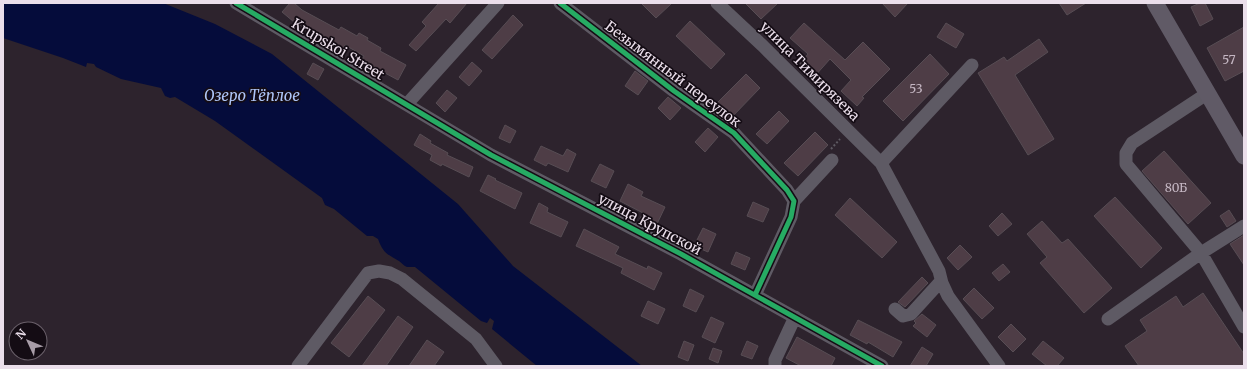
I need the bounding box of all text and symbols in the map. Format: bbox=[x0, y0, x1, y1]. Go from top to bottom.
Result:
street label: Krupskoi Street bbox=[288, 14, 388, 84]
street label: Безымянный переулок bbox=[601, 17, 745, 131]
street label: улица Тимирязева bbox=[756, 17, 864, 125]
house number: 57 bbox=[1222, 52, 1236, 67]
house number: 53 bbox=[909, 81, 923, 96]
water label: Озеро Тёплое bbox=[204, 86, 300, 105]
house number: 80Б bbox=[1165, 180, 1187, 195]
street label: улица Крупской bbox=[595, 189, 705, 259]
north arrow bbox=[8, 321, 48, 361]
text: N bbox=[13, 326, 29, 342]

